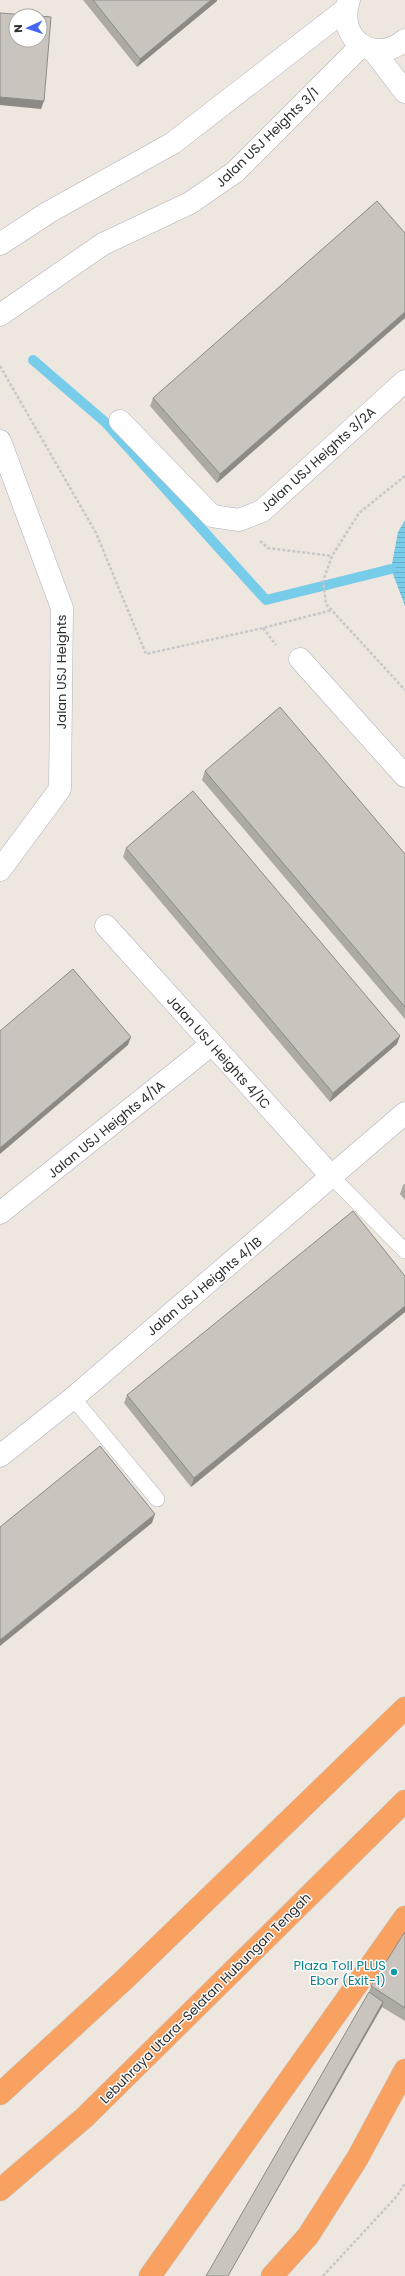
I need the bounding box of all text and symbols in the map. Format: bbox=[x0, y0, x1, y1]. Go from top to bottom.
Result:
north arrow bbox=[8, 8, 48, 48]
text: N bbox=[10, 24, 26, 33]
street label: Jalan USJ Heights 3/1 bbox=[212, 83, 323, 192]
street label: Jalan USJ Heights 3/2A bbox=[257, 402, 380, 516]
street label: Jalan USJ Heights bbox=[52, 614, 71, 730]
street label: Jalan USJ Heights 4/1C bbox=[162, 991, 275, 1113]
street label: Jalan USJ Heights 4/1A bbox=[44, 1076, 169, 1183]
street label: Jalan USJ Heights 4/1B bbox=[143, 1232, 266, 1340]
street label: Lebuhraya Utara–Selatan Hubungan Tengah bbox=[96, 1889, 315, 2108]
place label: Plaza Toll PLUS Ebor (Exit-1) bbox=[294, 1956, 386, 1990]
marker: Plaza Toll PLUS Ebor (Exit-1) bbox=[389, 1967, 399, 1977]

